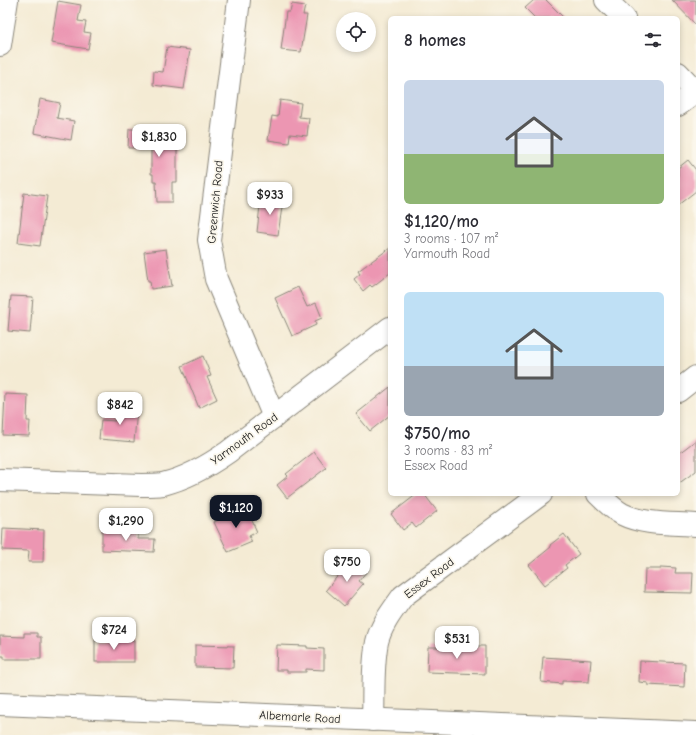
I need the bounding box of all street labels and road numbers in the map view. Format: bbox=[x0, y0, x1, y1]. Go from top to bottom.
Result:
street label: Greenwich Road bbox=[204, 160, 226, 244]
street label: Yarmouth Road bbox=[208, 410, 280, 468]
street label: Essex Road bbox=[401, 555, 457, 601]
street label: Albemarle Road bbox=[259, 708, 341, 726]

